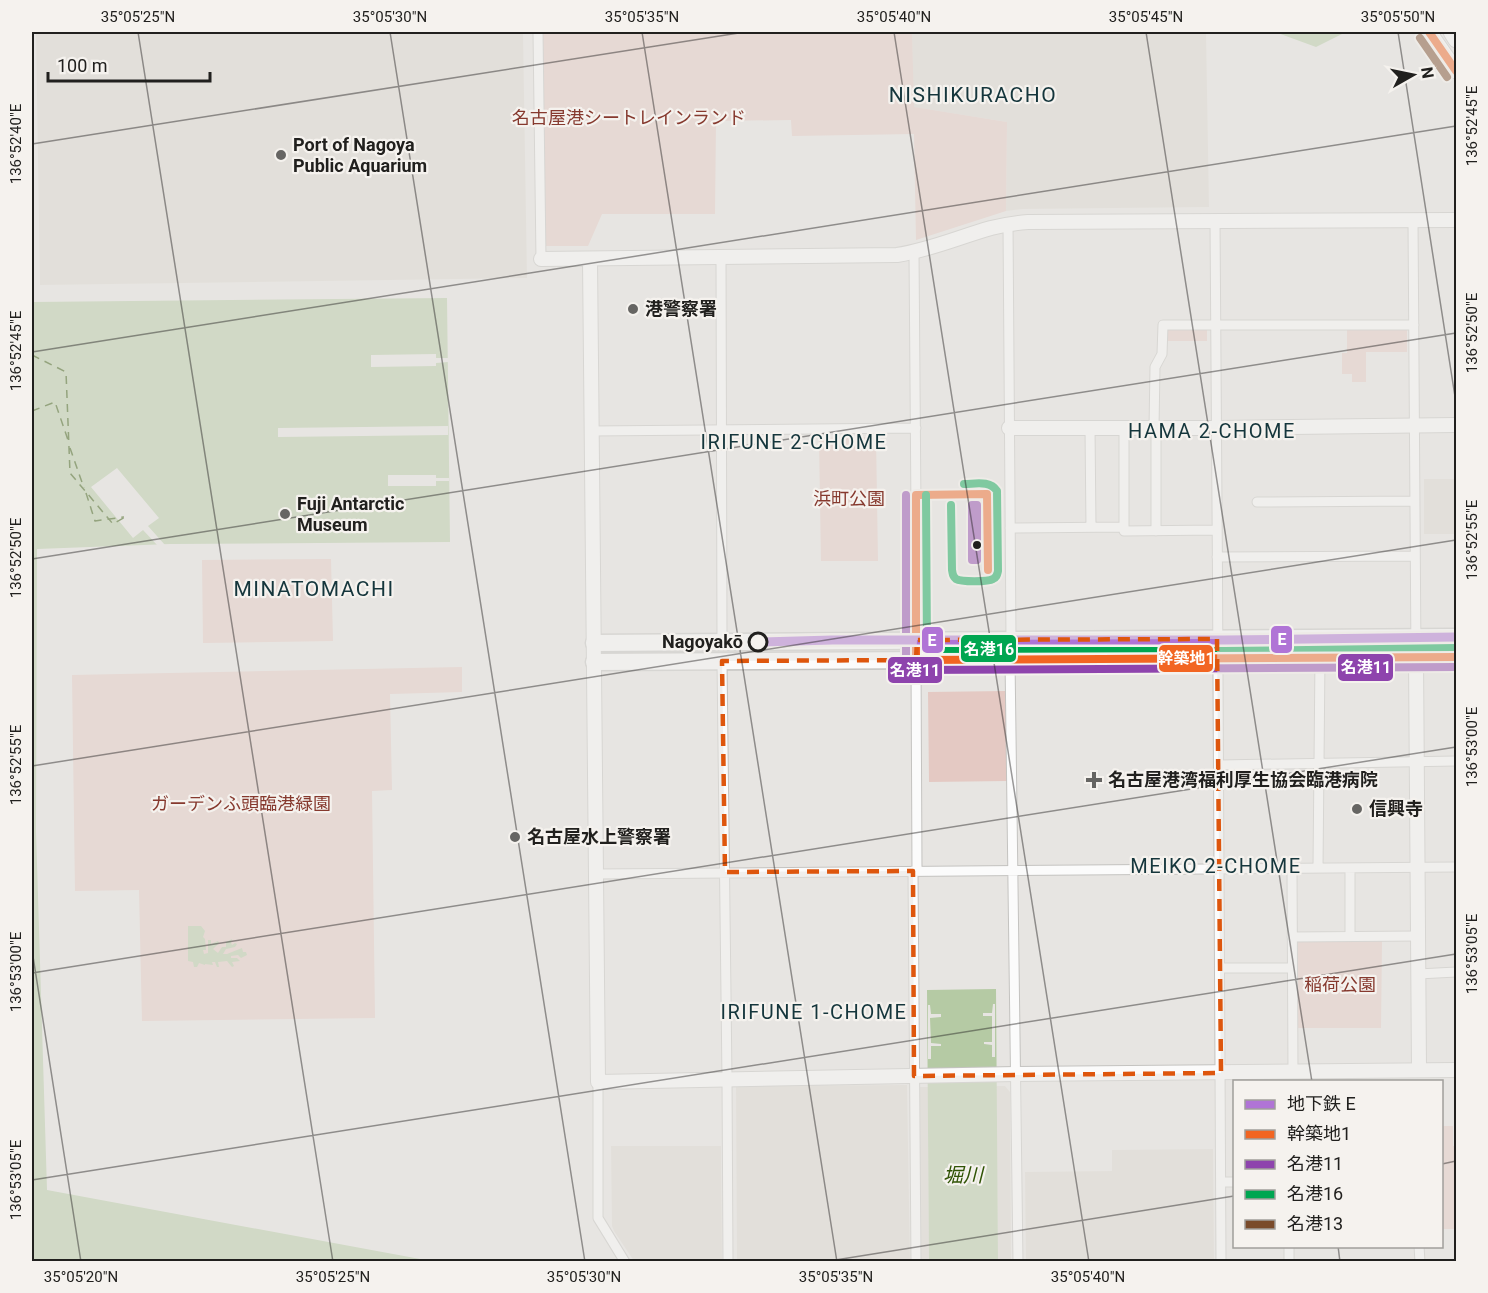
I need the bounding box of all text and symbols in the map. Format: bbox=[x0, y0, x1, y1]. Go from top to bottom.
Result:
text: 35°05'25"N bbox=[101, 8, 175, 26]
text: 35°05'30"N bbox=[353, 8, 427, 26]
text: 35°05'35"N bbox=[605, 8, 679, 26]
text: 35°05'40"N bbox=[857, 8, 931, 26]
text: 35°05'45"N bbox=[1109, 8, 1183, 26]
text: 35°05'50"N bbox=[1361, 8, 1435, 26]
scale bar bbox=[48, 45, 210, 83]
north arrow bbox=[1383, 45, 1443, 105]
text: 100 m bbox=[57, 55, 108, 76]
text: N bbox=[1417, 66, 1438, 80]
district label: NISHIKURACHO bbox=[889, 83, 1057, 107]
text: 136°52'45"E bbox=[1463, 85, 1481, 166]
text: 136°52'40"E bbox=[7, 103, 25, 184]
park label: 名古屋港シートレインランド bbox=[512, 107, 746, 128]
place label: Port of Nagoya Public Aquarium bbox=[293, 134, 427, 176]
marker: Port of Nagoya Public Aquarium bbox=[274, 148, 288, 162]
text: 136°52'50"E bbox=[1463, 292, 1481, 373]
place label: 港警察署 bbox=[645, 298, 717, 319]
marker: 港警察署 bbox=[626, 302, 640, 316]
text: 136°52'45"E bbox=[7, 310, 25, 391]
district label: HAMA 2-CHOME bbox=[1128, 419, 1296, 443]
district label: IRIFUNE 2-CHOME bbox=[701, 430, 887, 454]
park label: 浜町公園 bbox=[813, 488, 885, 509]
place label: Fuji Antarctic Museum bbox=[297, 493, 404, 535]
text: 136°52'55"E bbox=[1463, 499, 1481, 580]
marker: Fuji Antarctic Museum bbox=[278, 507, 292, 521]
text: 136°52'50"E bbox=[7, 517, 25, 598]
unlabelled marker bbox=[971, 539, 983, 551]
district label: MINATOMACHI bbox=[233, 577, 395, 601]
line badge: E bbox=[1270, 625, 1293, 654]
line badge: E bbox=[921, 626, 944, 654]
text: E bbox=[1278, 630, 1287, 649]
place label: Nagoyakō bbox=[662, 631, 743, 652]
text: E bbox=[928, 631, 937, 650]
marker: Nagoyakō bbox=[748, 632, 768, 652]
line badge: 名港16 bbox=[960, 634, 1017, 663]
text: 名港16 bbox=[964, 640, 1014, 659]
line badge: 幹築地1 bbox=[1158, 644, 1214, 673]
text: 幹築地1 bbox=[1157, 649, 1215, 668]
line badge: 名港11 bbox=[1337, 653, 1394, 682]
line badge: 名港11 bbox=[887, 656, 943, 684]
text: 名港11 bbox=[1341, 658, 1391, 677]
text: 名港11 bbox=[890, 661, 940, 680]
text: 136°53'00"E bbox=[1463, 706, 1481, 787]
text: 136°52'55"E bbox=[7, 724, 25, 805]
place label: 名古屋港湾福利厚生協会臨港病院 bbox=[1108, 769, 1378, 790]
marker: 名古屋港湾福利厚生協会臨港病院 bbox=[1085, 771, 1103, 789]
park label: ガーデンふ頭臨港緑園 bbox=[151, 793, 331, 814]
place label: 信興寺 bbox=[1369, 798, 1423, 819]
marker: 信興寺 bbox=[1350, 802, 1364, 816]
place label: 名古屋水上警察署 bbox=[527, 826, 671, 847]
marker: 名古屋水上警察署 bbox=[508, 830, 522, 844]
district label: MEIKO 2-CHOME bbox=[1130, 854, 1302, 878]
text: 136°53'05"E bbox=[1463, 913, 1481, 994]
text: 136°53'00"E bbox=[7, 931, 25, 1012]
park label: 稲荷公園 bbox=[1304, 974, 1376, 995]
district label: IRIFUNE 1-CHOME bbox=[721, 1000, 907, 1024]
legend bbox=[1233, 1080, 1443, 1248]
text: 地下鉄 E bbox=[1287, 1093, 1356, 1114]
text: 幹築地1 bbox=[1287, 1123, 1351, 1144]
text: 136°53'05"E bbox=[7, 1139, 25, 1220]
text: 名港11 bbox=[1287, 1153, 1343, 1174]
water label: 堀川 bbox=[943, 1163, 985, 1187]
text: 名港16 bbox=[1287, 1183, 1343, 1204]
text: 名港13 bbox=[1287, 1213, 1343, 1234]
text: 35°05'20"N bbox=[44, 1268, 118, 1286]
text: 35°05'25"N bbox=[296, 1268, 370, 1286]
text: 35°05'30"N bbox=[547, 1268, 621, 1286]
text: 35°05'35"N bbox=[799, 1268, 873, 1286]
text: 35°05'40"N bbox=[1051, 1268, 1125, 1286]

